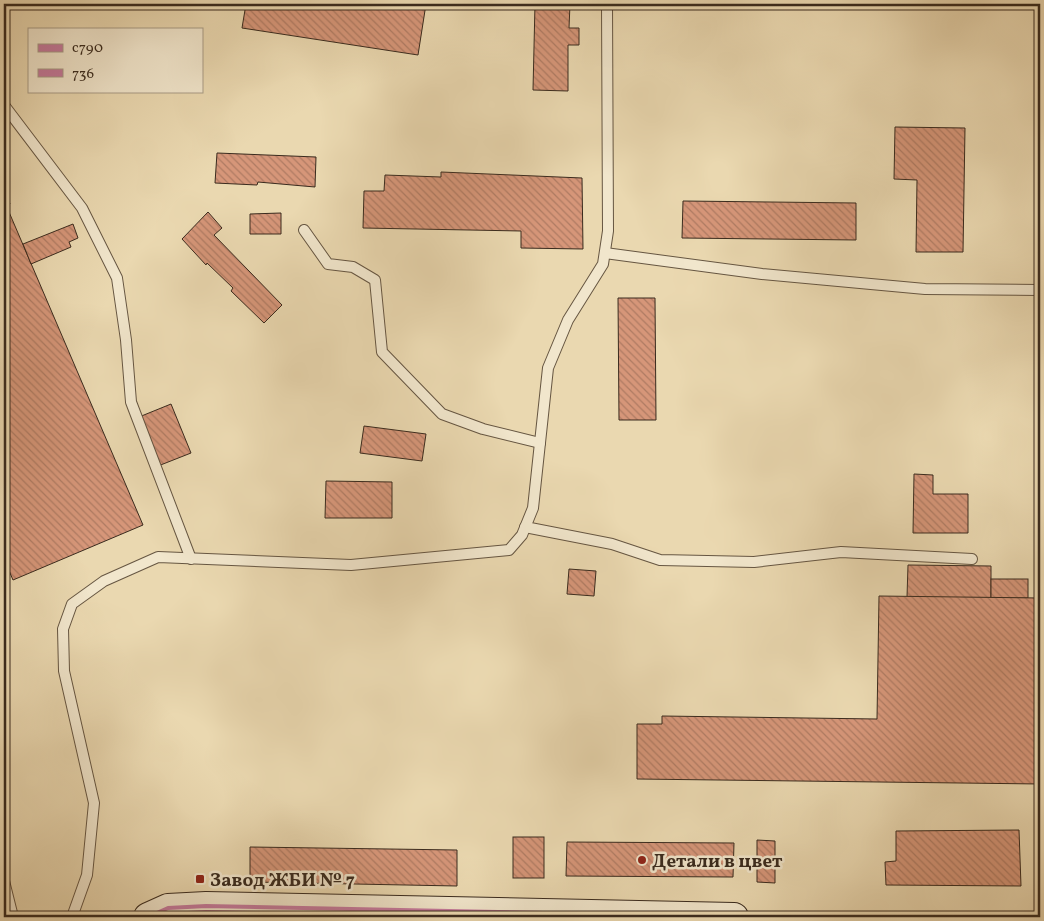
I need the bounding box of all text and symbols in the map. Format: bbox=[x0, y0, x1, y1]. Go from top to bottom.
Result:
legend bbox=[28, 28, 202, 92]
text: с790 bbox=[72, 38, 103, 59]
text: 736 bbox=[72, 64, 94, 85]
place label: Детали в цвет bbox=[652, 849, 783, 875]
marker: Детали в цвет bbox=[636, 854, 648, 866]
place label: Завод ЖБИ № 7 bbox=[210, 868, 355, 894]
marker: Завод ЖБИ № 7 bbox=[194, 873, 206, 885]

